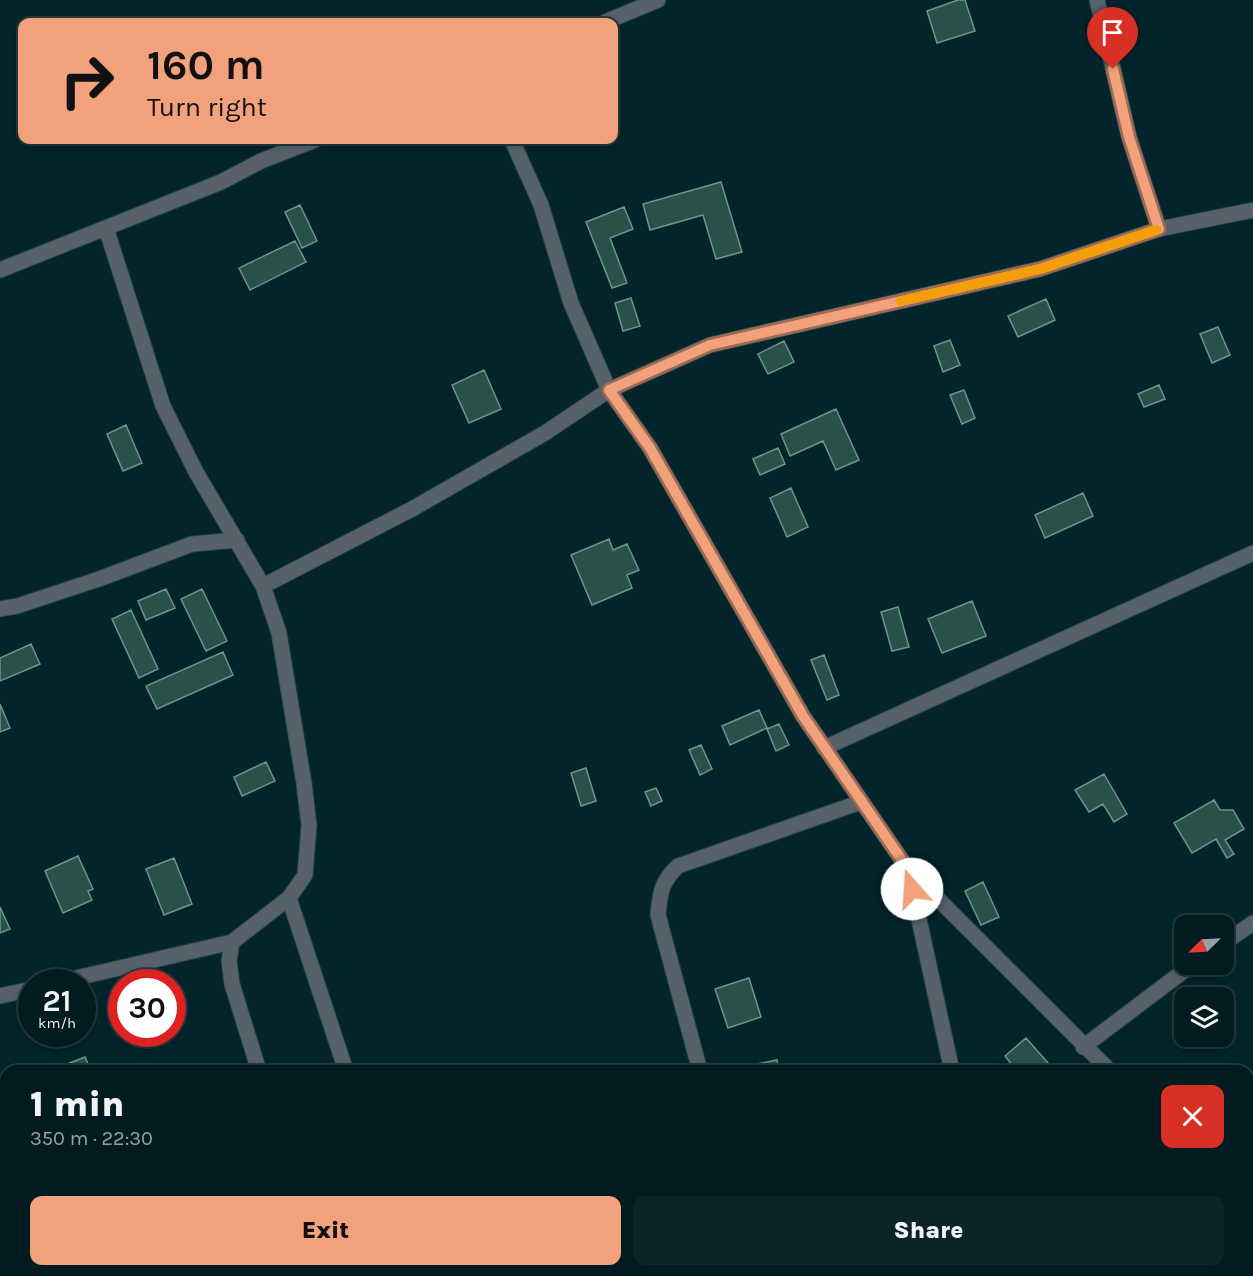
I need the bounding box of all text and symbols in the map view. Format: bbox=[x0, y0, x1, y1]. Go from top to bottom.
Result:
pin bbox=[1087, 7, 1138, 69]
icon: arrive bbox=[1096, 16, 1129, 49]
text: 160 m bbox=[147, 40, 265, 90]
icon: right bbox=[48, 42, 126, 120]
text: Turn right bbox=[147, 91, 267, 123]
position arrow bbox=[880, 857, 944, 921]
north arrow bbox=[1174, 915, 1234, 975]
map controls bbox=[1174, 915, 1234, 1047]
speed limit sign: 30 bbox=[108, 969, 186, 1047]
text: 21 bbox=[43, 983, 71, 1019]
button: layers bbox=[1174, 987, 1234, 1047]
text: km/h bbox=[38, 1014, 76, 1032]
text: 1 min bbox=[30, 1083, 124, 1125]
button: close bbox=[1161, 1085, 1224, 1148]
text: 350 m · 22:30 bbox=[30, 1127, 153, 1150]
button: Exit bbox=[30, 1196, 621, 1265]
button: Share bbox=[633, 1196, 1224, 1265]

